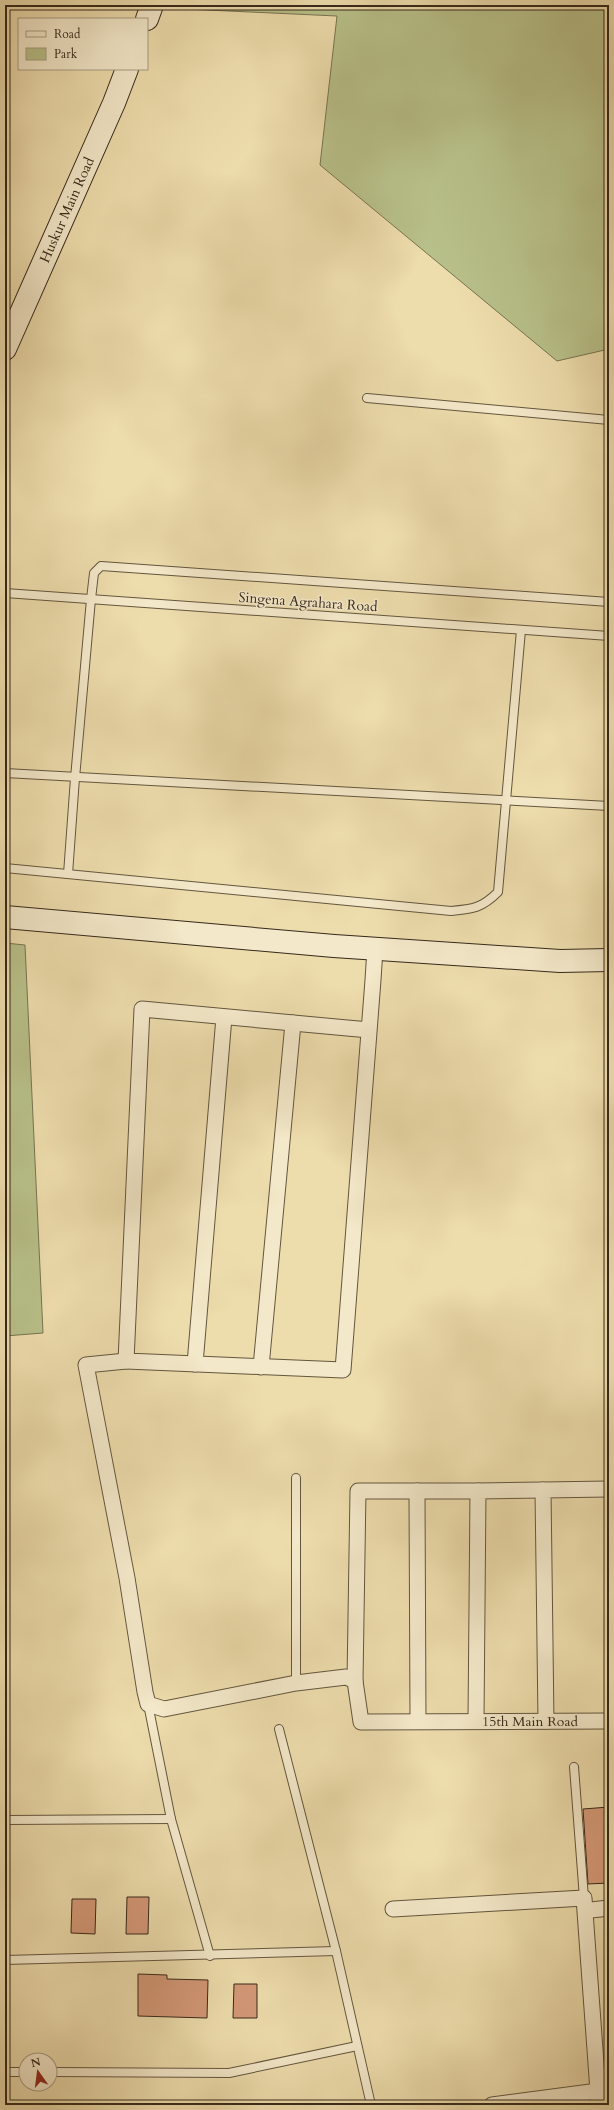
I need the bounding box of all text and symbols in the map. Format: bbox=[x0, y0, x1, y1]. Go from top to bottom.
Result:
legend bbox=[18, 18, 148, 70]
text: Road bbox=[54, 26, 81, 42]
text: Park bbox=[54, 46, 78, 62]
street label: Huskur Main Road bbox=[35, 154, 99, 266]
street label: Singena Agrahara Road bbox=[238, 588, 379, 616]
street label: 15th Main Road bbox=[482, 1712, 578, 1731]
north arrow bbox=[18, 2052, 58, 2092]
text: N bbox=[29, 2054, 43, 2071]

